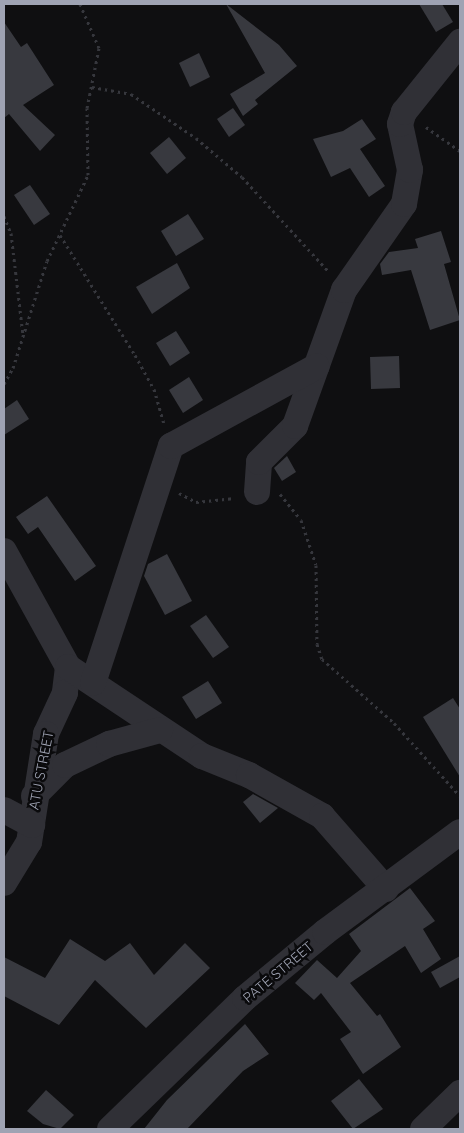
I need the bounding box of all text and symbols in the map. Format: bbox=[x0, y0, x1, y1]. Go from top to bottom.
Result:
street label: ATU STREET bbox=[25, 729, 57, 811]
street label: PATE STREET bbox=[239, 938, 317, 1006]

